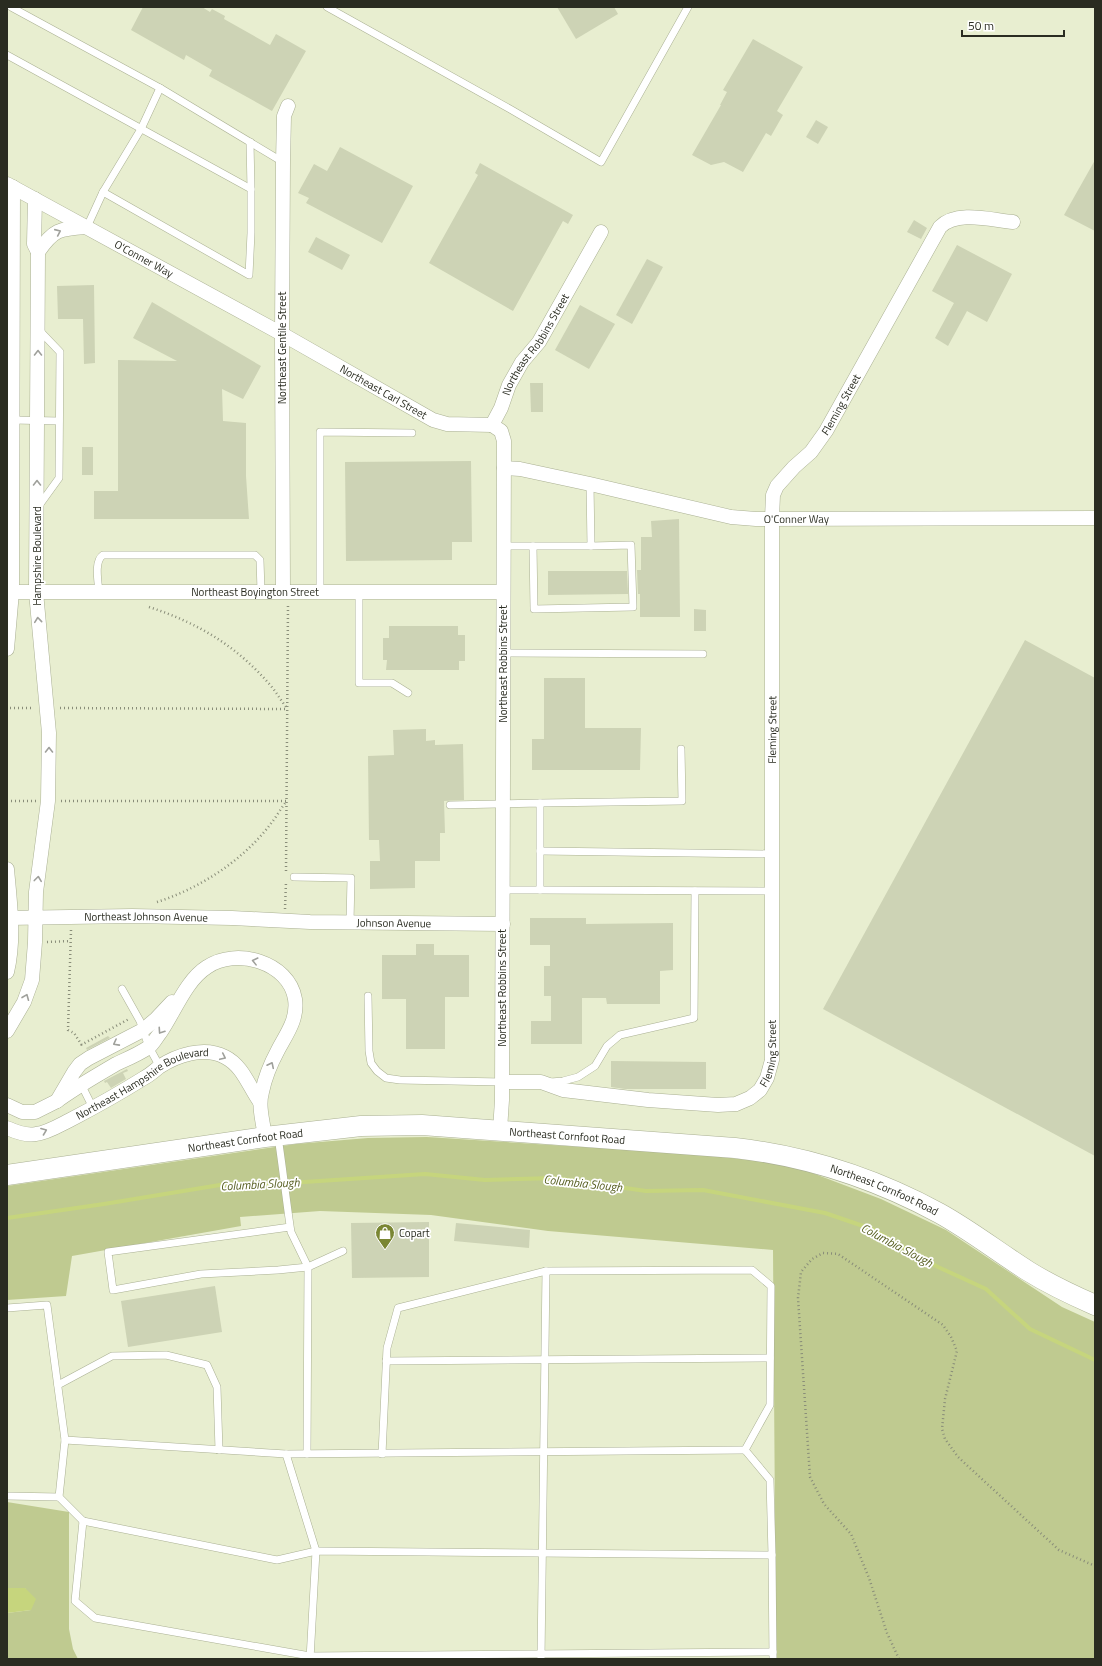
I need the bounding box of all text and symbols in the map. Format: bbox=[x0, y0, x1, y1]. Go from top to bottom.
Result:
scale bar bbox=[962, 12, 1064, 38]
text: 50 m bbox=[968, 16, 994, 35]
one-way arrow bbox=[54, 229, 61, 237]
street label: O'Conner Way bbox=[111, 236, 177, 282]
street label: Northeast Robbins Street bbox=[498, 290, 573, 397]
street label: Northeast Gentile Street bbox=[274, 292, 290, 404]
one-way arrow bbox=[34, 350, 42, 356]
street label: Northeast Carl Street bbox=[337, 361, 430, 423]
street label: Fleming Street bbox=[817, 371, 864, 439]
one-way arrow bbox=[33, 480, 41, 486]
street label: Hampshire Boulevard bbox=[29, 506, 45, 606]
street label: O'Conner Way bbox=[764, 511, 830, 527]
street label: Northeast Boyington Street bbox=[191, 584, 319, 600]
street label: Northeast Robbins Street bbox=[495, 605, 511, 723]
one-way arrow bbox=[34, 617, 43, 623]
street label: Fleming Street bbox=[764, 696, 780, 764]
one-way arrow bbox=[45, 747, 53, 753]
one-way arrow bbox=[33, 876, 42, 882]
street label: Northeast Johnson Avenue bbox=[84, 908, 208, 926]
street label: Johnson Avenue bbox=[357, 914, 432, 931]
street label: Northeast Robbins Street bbox=[494, 929, 510, 1047]
one-way arrow bbox=[252, 957, 259, 965]
one-way arrow bbox=[21, 993, 29, 1000]
street label: Fleming Street bbox=[756, 1020, 780, 1090]
one-way arrow bbox=[158, 1027, 166, 1034]
one-way arrow bbox=[113, 1039, 121, 1046]
street label: Northeast Hampshire Boulevard bbox=[73, 1044, 209, 1124]
one-way arrow bbox=[219, 1052, 226, 1060]
one-way arrow bbox=[266, 1062, 274, 1069]
street label: Northeast Cornfoot Road bbox=[509, 1123, 626, 1148]
street label: Northeast Cornfoot Road bbox=[187, 1125, 304, 1156]
one-way arrow bbox=[41, 1128, 48, 1136]
street label: Northeast Cornfoot Road bbox=[828, 1160, 941, 1219]
water label: Columbia Slough bbox=[543, 1169, 624, 1197]
water label: Columbia Slough bbox=[220, 1172, 301, 1196]
water label: Columbia Slough bbox=[858, 1218, 937, 1272]
shop icon: Copart bbox=[374, 1222, 396, 1250]
place label: Copart bbox=[399, 1225, 430, 1241]

